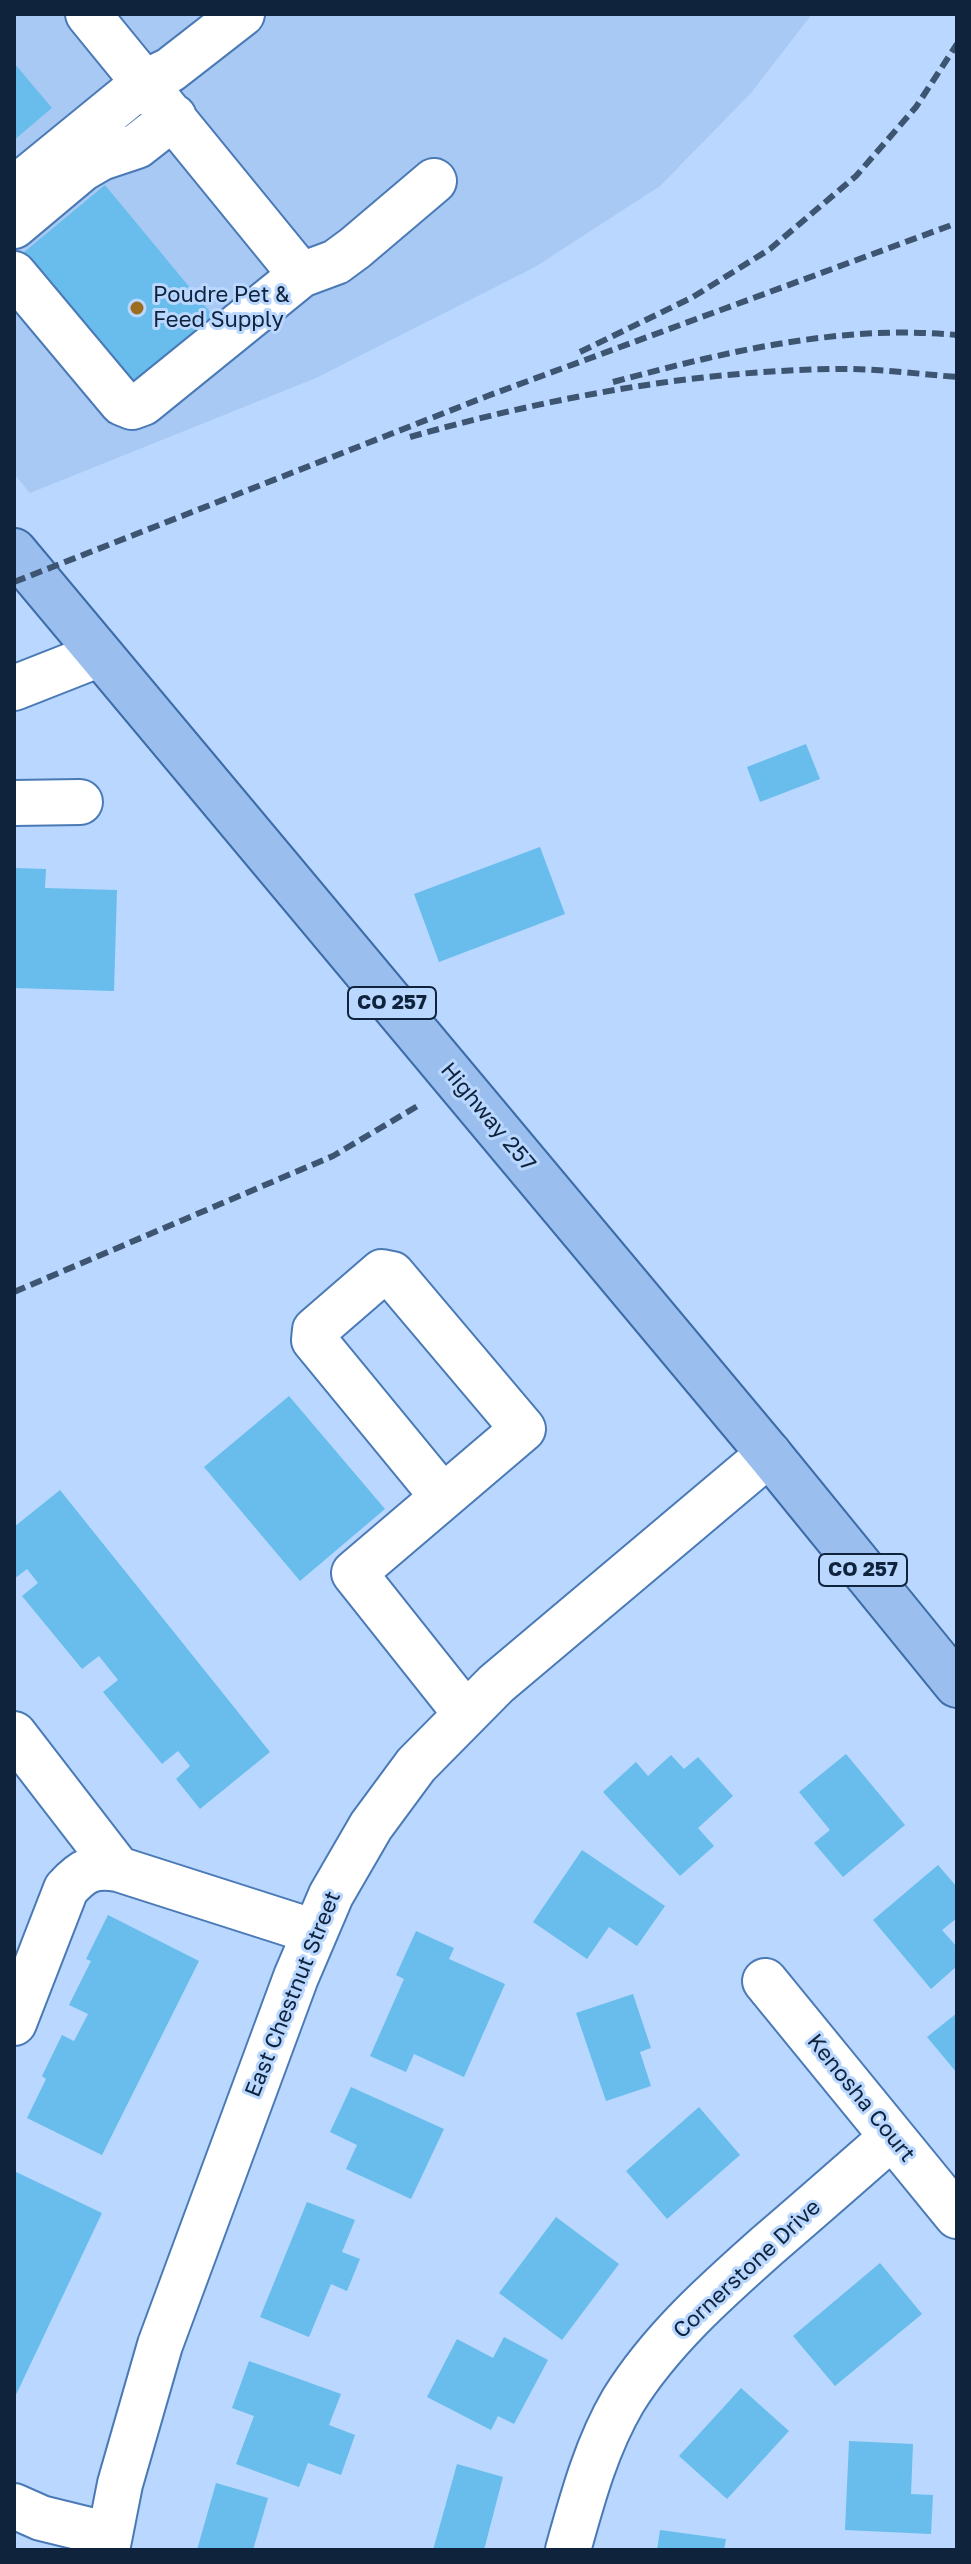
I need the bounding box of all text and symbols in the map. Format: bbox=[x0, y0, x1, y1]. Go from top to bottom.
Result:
place label: Poudre Pet & Feed Supply bbox=[153, 282, 290, 334]
marker: Poudre Pet & Feed Supply bbox=[128, 299, 146, 317]
road number: CO 257 bbox=[348, 987, 436, 1019]
street label: Highway 257 bbox=[435, 1057, 541, 1177]
road number: CO 257 bbox=[819, 1554, 907, 1586]
street label: East Chestnut Street bbox=[240, 1887, 346, 2101]
street label: Kenosha Court bbox=[801, 2029, 921, 2167]
street label: Cornerstone Drive bbox=[668, 2194, 826, 2344]

